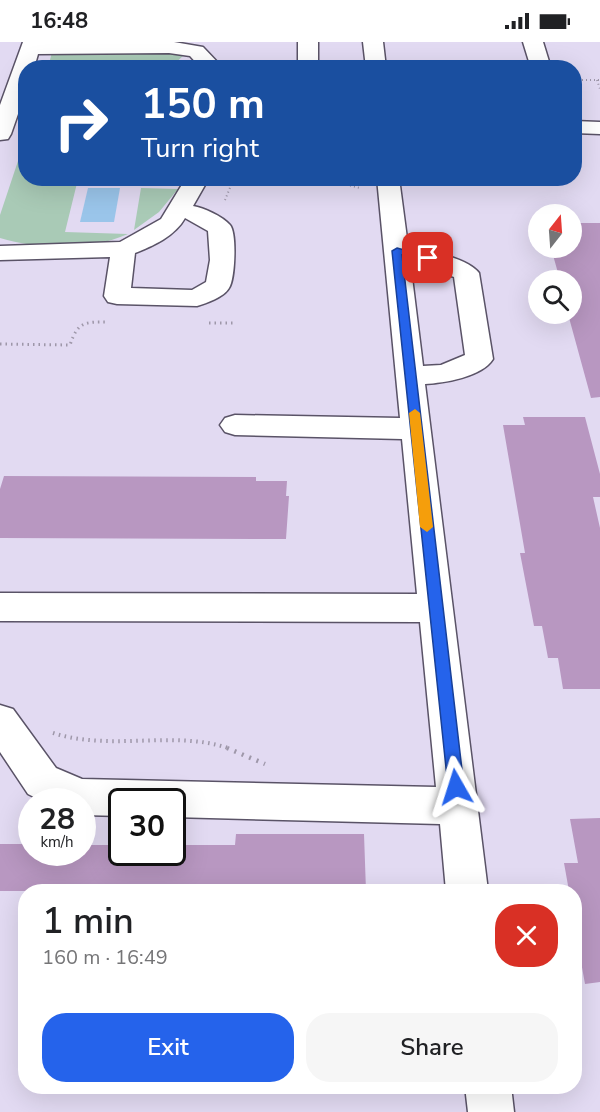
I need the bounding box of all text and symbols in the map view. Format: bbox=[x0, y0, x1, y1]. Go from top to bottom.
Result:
text: 16:48 bbox=[30, 6, 88, 36]
text: 150 m bbox=[141, 76, 265, 133]
icon: right bbox=[42, 84, 120, 162]
text: Turn right bbox=[141, 130, 259, 167]
north arrow bbox=[528, 204, 582, 258]
map controls bbox=[528, 204, 582, 324]
pin bbox=[402, 232, 453, 283]
icon: arrive bbox=[411, 241, 444, 274]
button: search bbox=[528, 270, 582, 324]
position arrow bbox=[424, 755, 488, 819]
speed limit sign: 30 bbox=[108, 788, 186, 866]
text: 28 bbox=[39, 799, 75, 840]
text: km/h bbox=[40, 832, 74, 852]
text: 1 min bbox=[42, 897, 134, 946]
button: close bbox=[495, 904, 558, 967]
text: 160 m · 16:49 bbox=[42, 944, 168, 971]
button: Exit bbox=[42, 1013, 294, 1082]
button: Share bbox=[306, 1013, 558, 1082]

